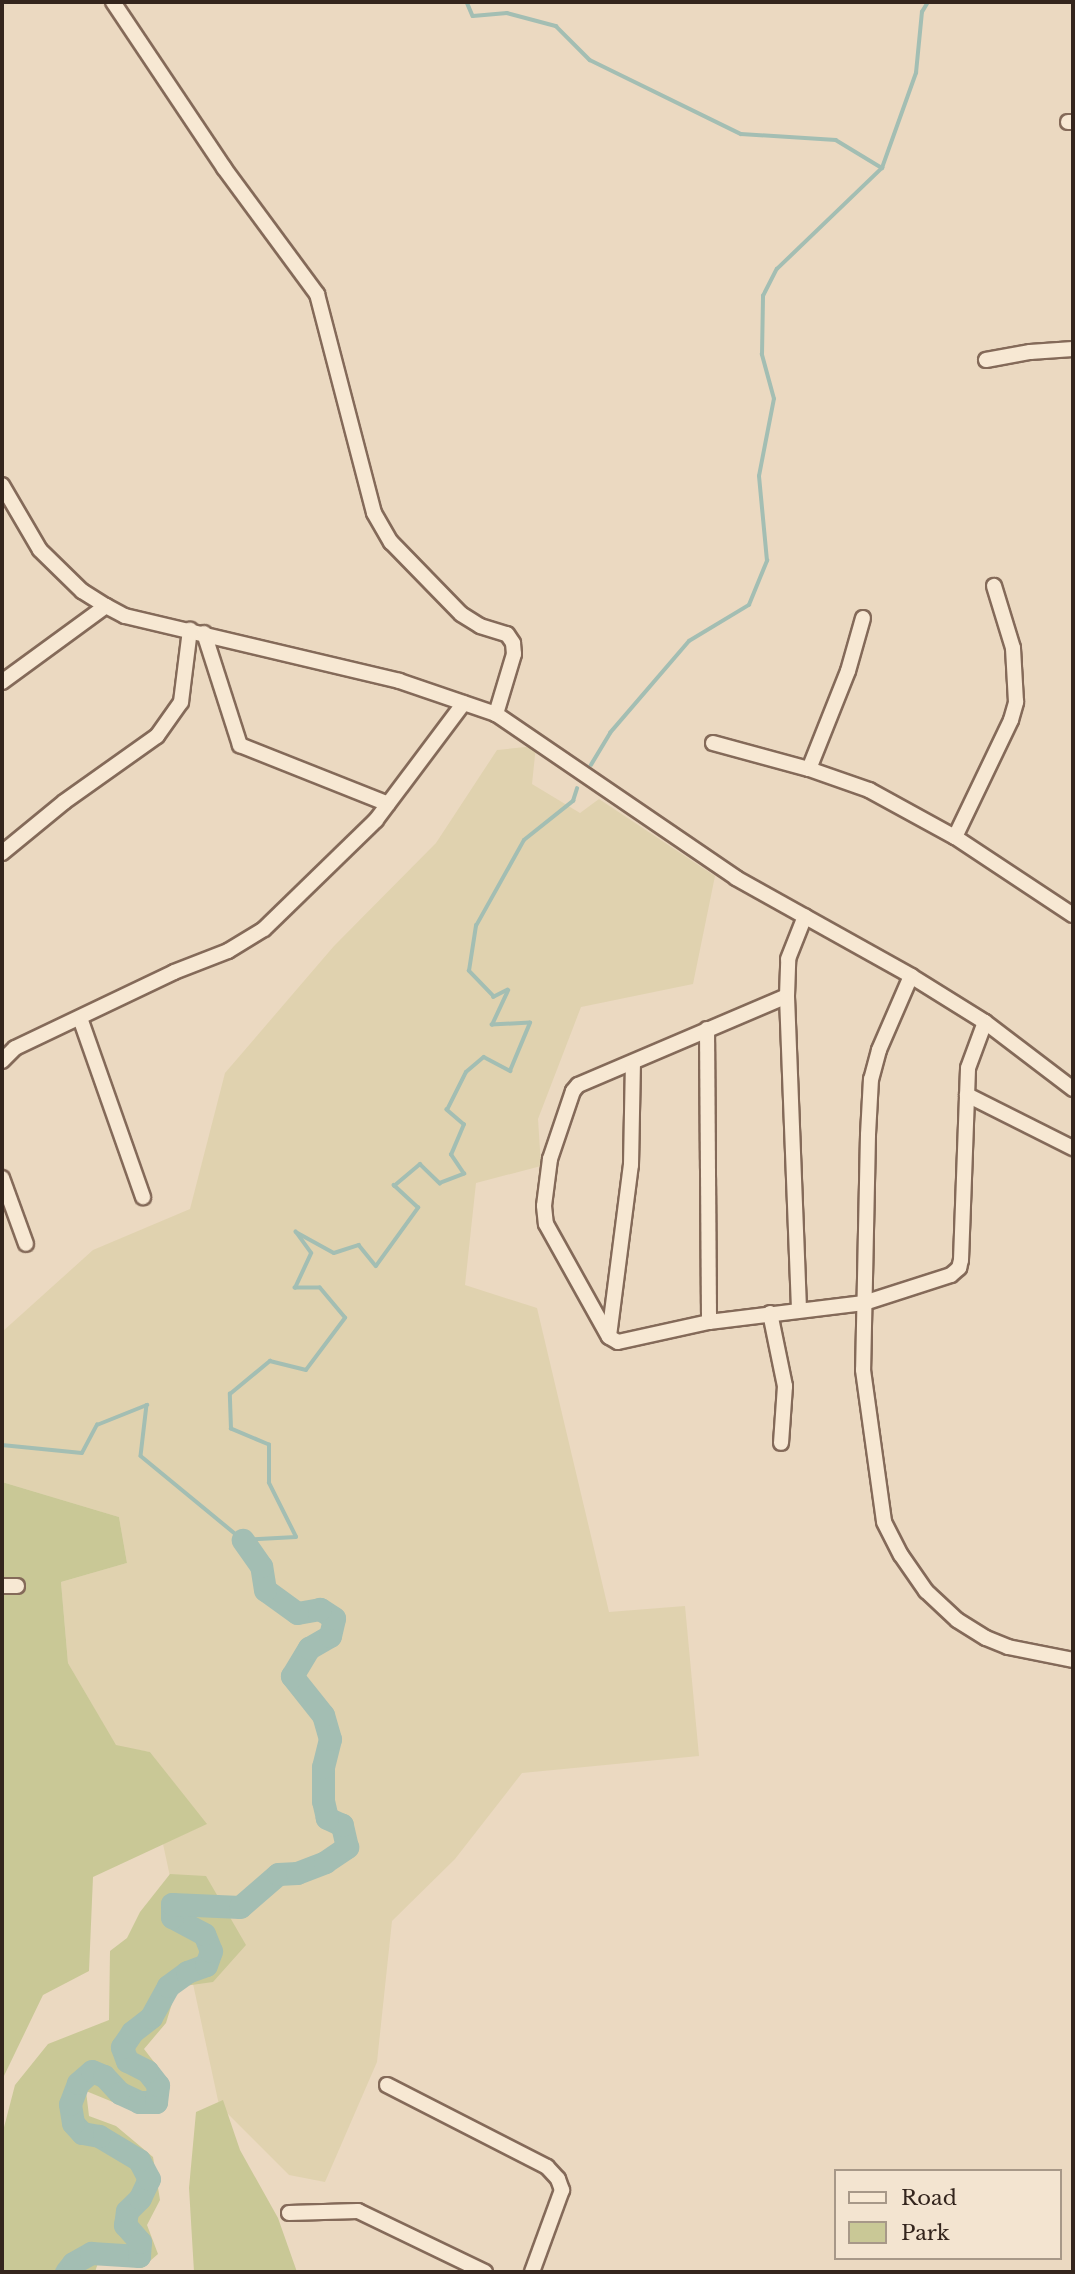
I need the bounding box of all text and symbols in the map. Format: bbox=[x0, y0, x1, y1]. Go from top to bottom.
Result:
legend bbox=[834, 2169, 1061, 2260]
text: Road bbox=[901, 2185, 957, 2211]
text: Park bbox=[901, 2220, 950, 2246]

